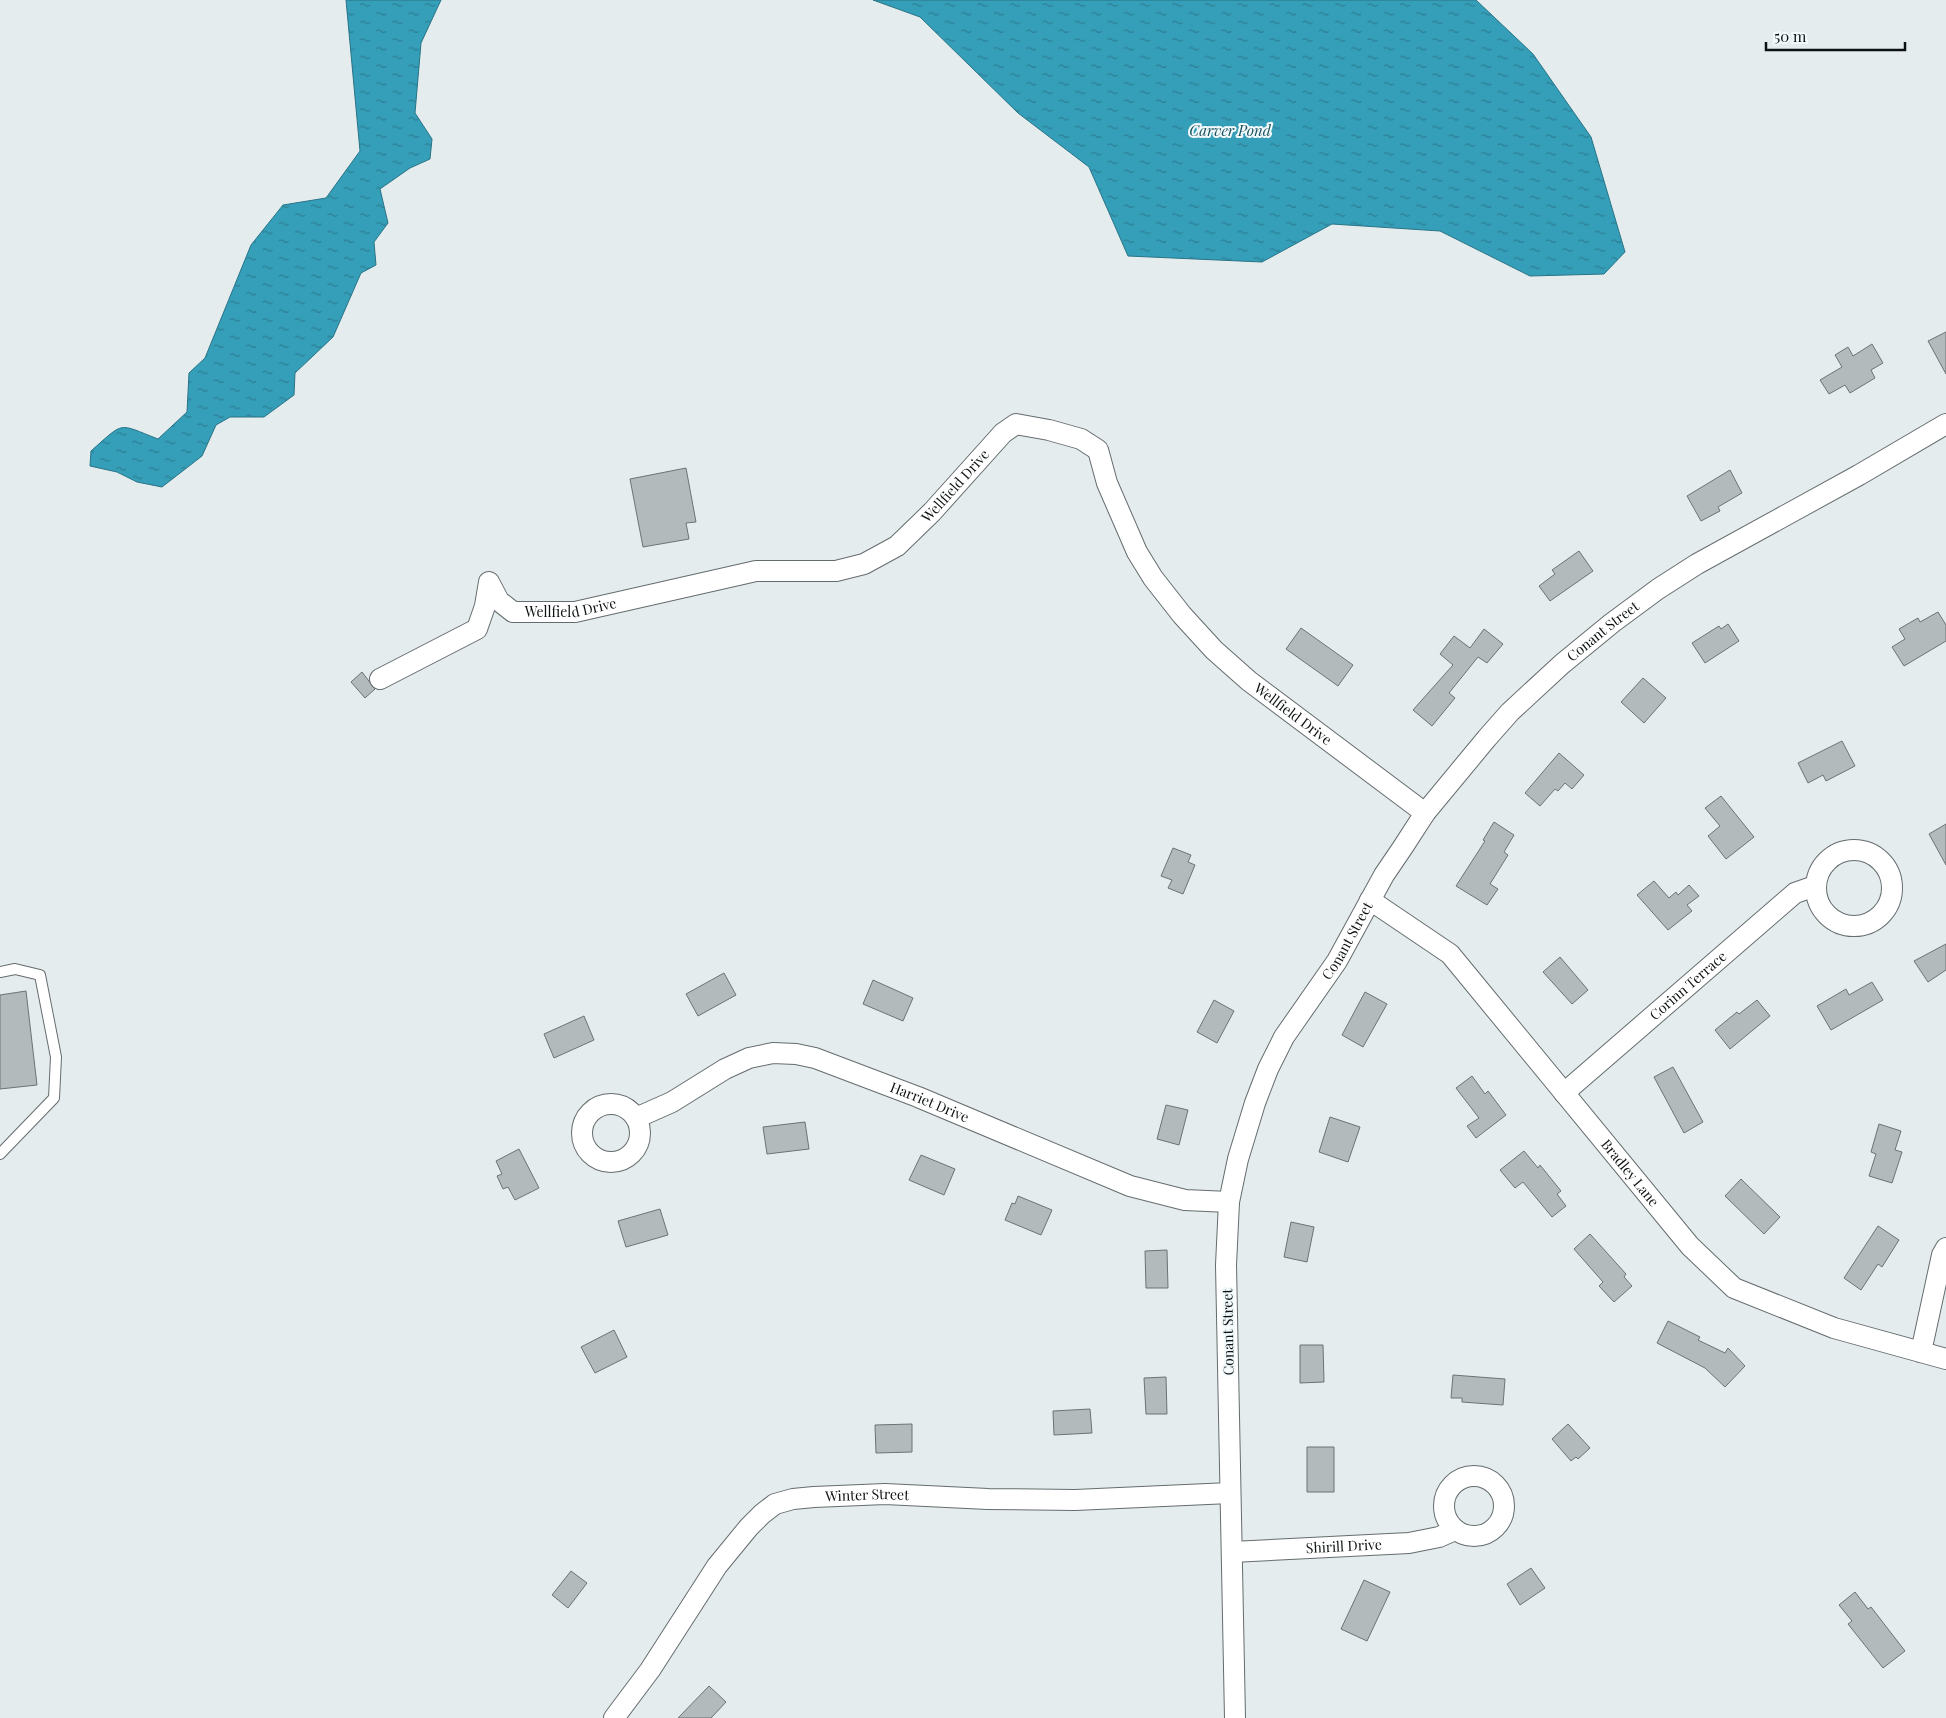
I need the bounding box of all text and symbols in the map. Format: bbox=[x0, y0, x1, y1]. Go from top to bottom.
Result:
scale bar bbox=[1766, 20, 1905, 52]
text: 50 m bbox=[1774, 26, 1807, 46]
water label: Carver Pond bbox=[1189, 120, 1272, 140]
street label: Wellfield Drive bbox=[916, 445, 993, 527]
street label: Wellfield Drive bbox=[524, 593, 618, 622]
street label: Conant Street bbox=[1563, 596, 1643, 665]
street label: Wellfield Drive bbox=[1250, 678, 1336, 749]
street label: Conant Street bbox=[1317, 897, 1377, 983]
street label: Corinn Terrace bbox=[1645, 947, 1730, 1024]
street label: Harriet Drive bbox=[888, 1077, 972, 1126]
street label: Bradley Lane bbox=[1597, 1135, 1664, 1210]
street label: Conant Street bbox=[1217, 1287, 1238, 1376]
street label: Winter Street bbox=[824, 1484, 911, 1506]
street label: Shirill Drive bbox=[1305, 1534, 1382, 1557]

